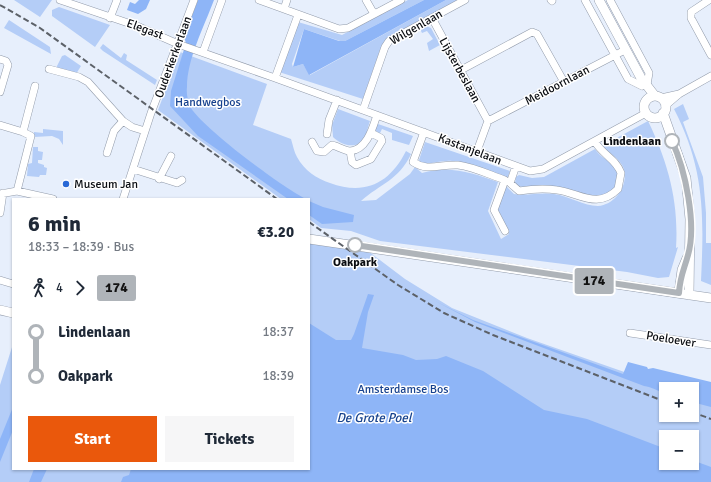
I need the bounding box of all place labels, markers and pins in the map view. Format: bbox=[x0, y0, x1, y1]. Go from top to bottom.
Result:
marker: Lindenlaan bbox=[664, 133, 680, 149]
place label: Lindenlaan bbox=[603, 134, 661, 149]
place label: Museum Jan bbox=[74, 177, 138, 192]
marker: Museum Jan bbox=[61, 179, 71, 189]
marker: Oakpark bbox=[347, 237, 363, 253]
place label: Oakpark bbox=[333, 255, 378, 270]

